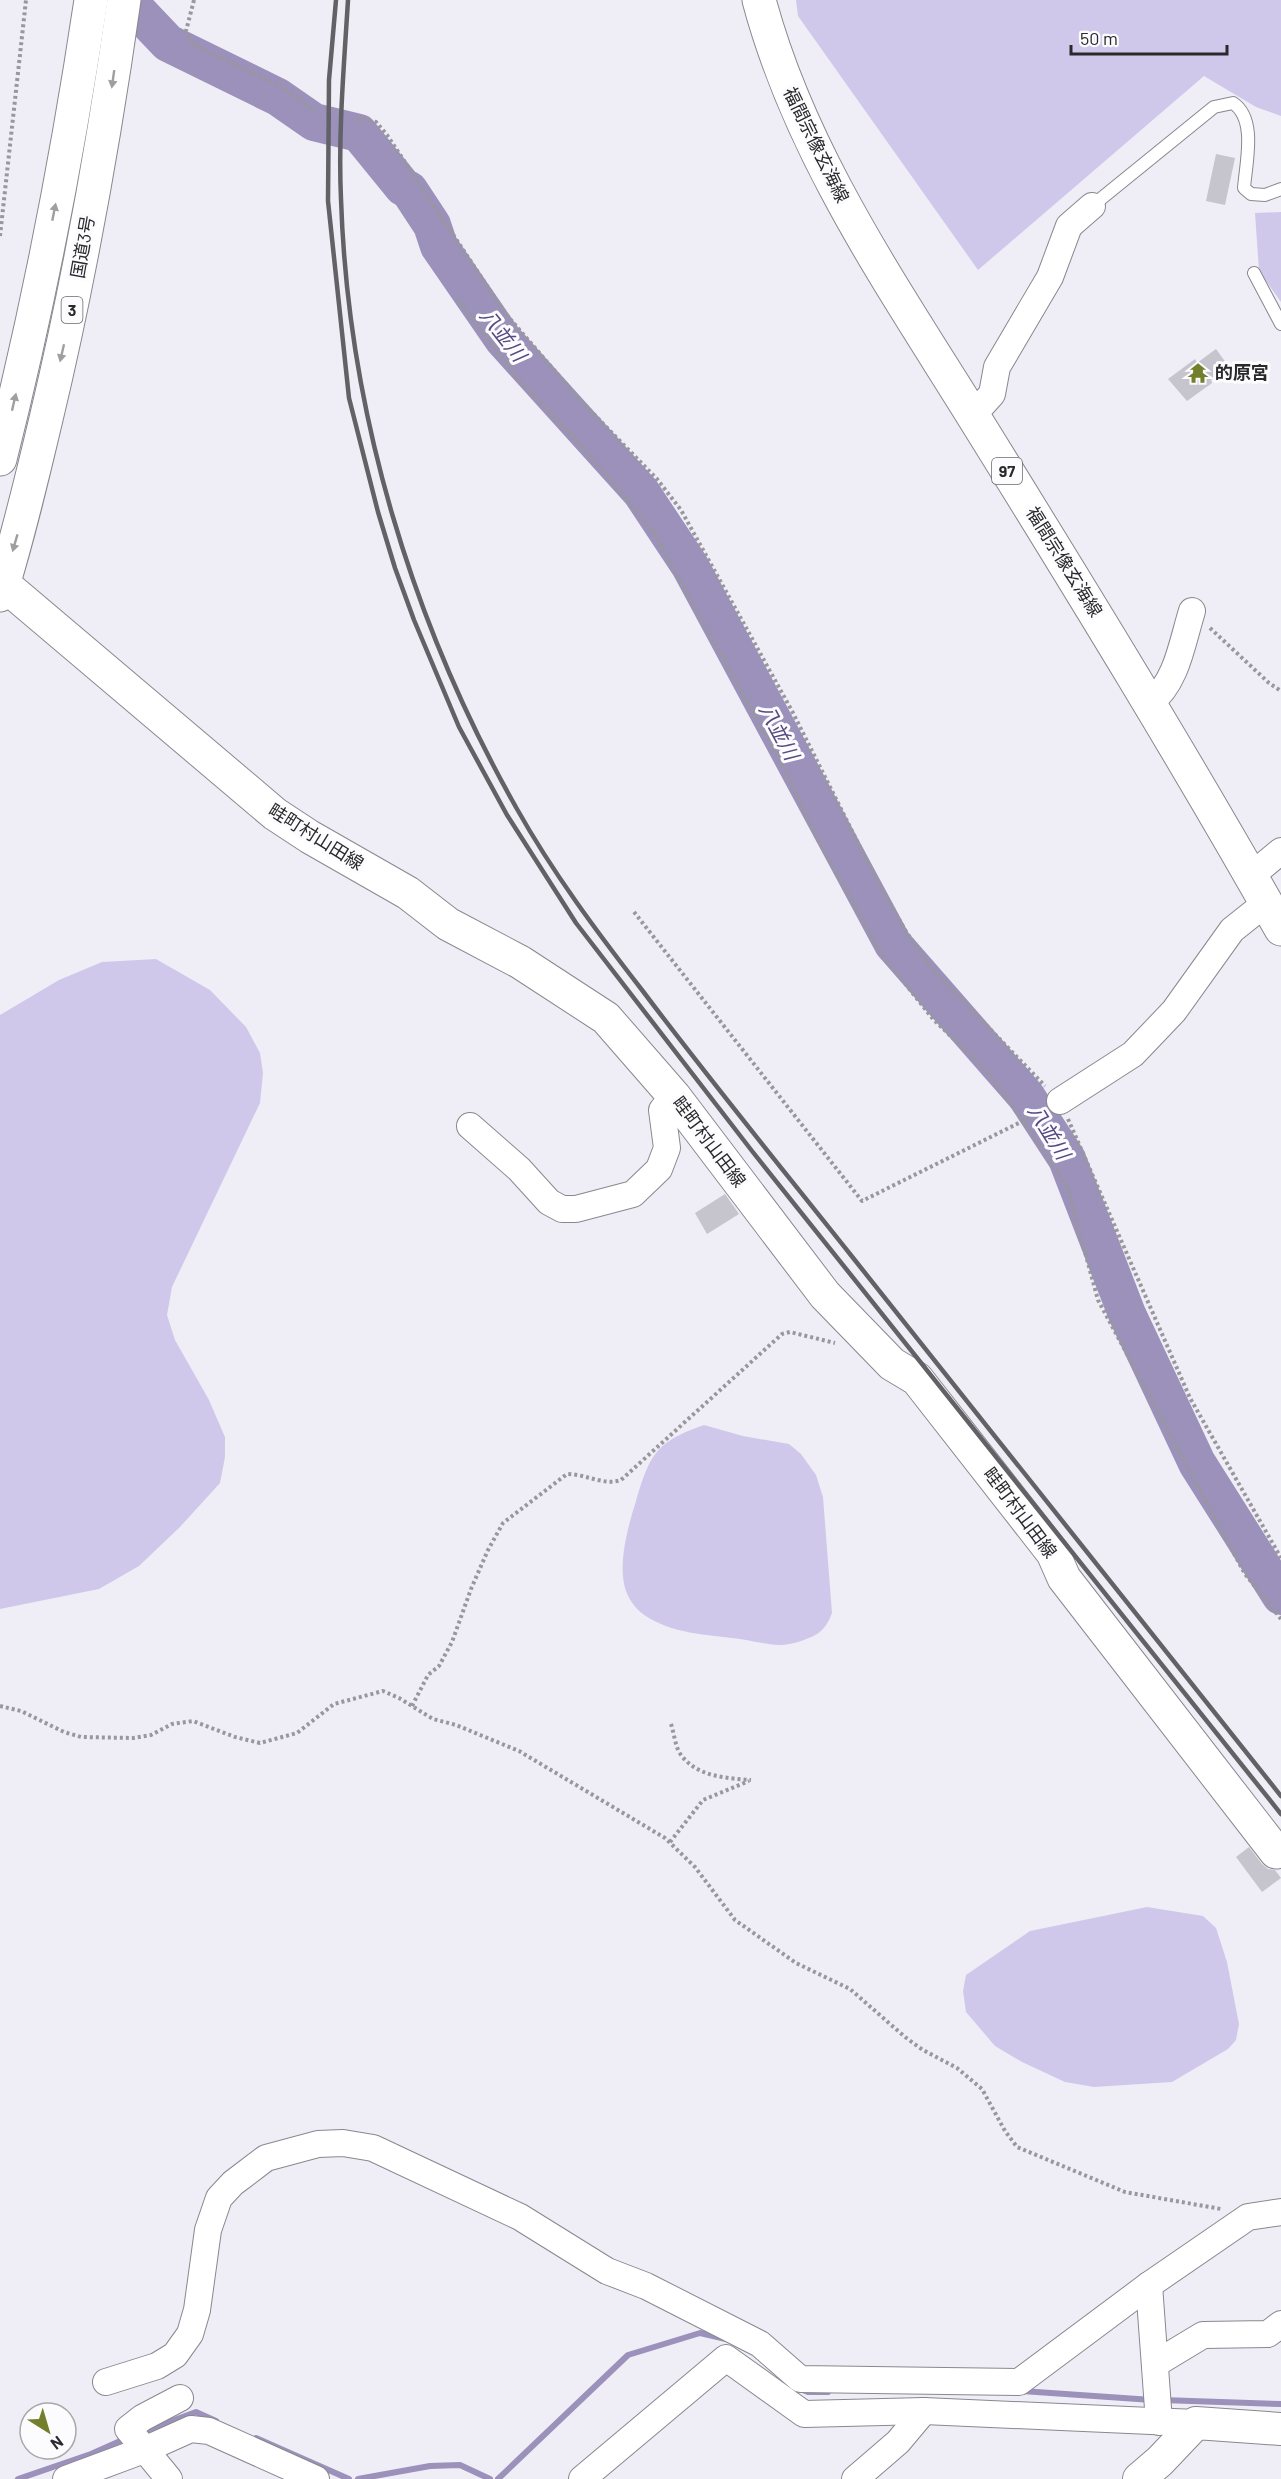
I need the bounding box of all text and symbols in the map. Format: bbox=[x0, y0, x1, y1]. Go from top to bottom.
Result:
scale bar bbox=[1071, 18, 1227, 56]
text: 50 m bbox=[1080, 27, 1118, 49]
one-way arrow bbox=[108, 70, 117, 89]
street label: 福間宗像玄海線 bbox=[779, 83, 854, 206]
one-way arrow bbox=[50, 202, 59, 221]
street label: 国道3号 bbox=[66, 214, 98, 280]
road number: 3 bbox=[62, 297, 82, 323]
water label: 八並川 bbox=[476, 303, 533, 367]
one-way arrow bbox=[56, 344, 66, 363]
temple icon: 的原宮 bbox=[1186, 361, 1210, 385]
place label: 的原宮 bbox=[1215, 361, 1269, 383]
one-way arrow bbox=[9, 393, 19, 412]
road number: 97 bbox=[992, 458, 1022, 484]
street label: 福間宗像玄海線 bbox=[1022, 502, 1108, 621]
one-way arrow bbox=[10, 534, 19, 552]
water label: 八並川 bbox=[755, 699, 806, 765]
street label: 畦町村山田線 bbox=[265, 798, 368, 874]
street label: 畦町村山田線 bbox=[669, 1092, 751, 1191]
water label: 八並川 bbox=[1024, 1100, 1077, 1165]
street label: 畦町村山田線 bbox=[980, 1463, 1062, 1562]
north arrow bbox=[18, 2401, 78, 2461]
text: N bbox=[47, 2433, 67, 2454]

